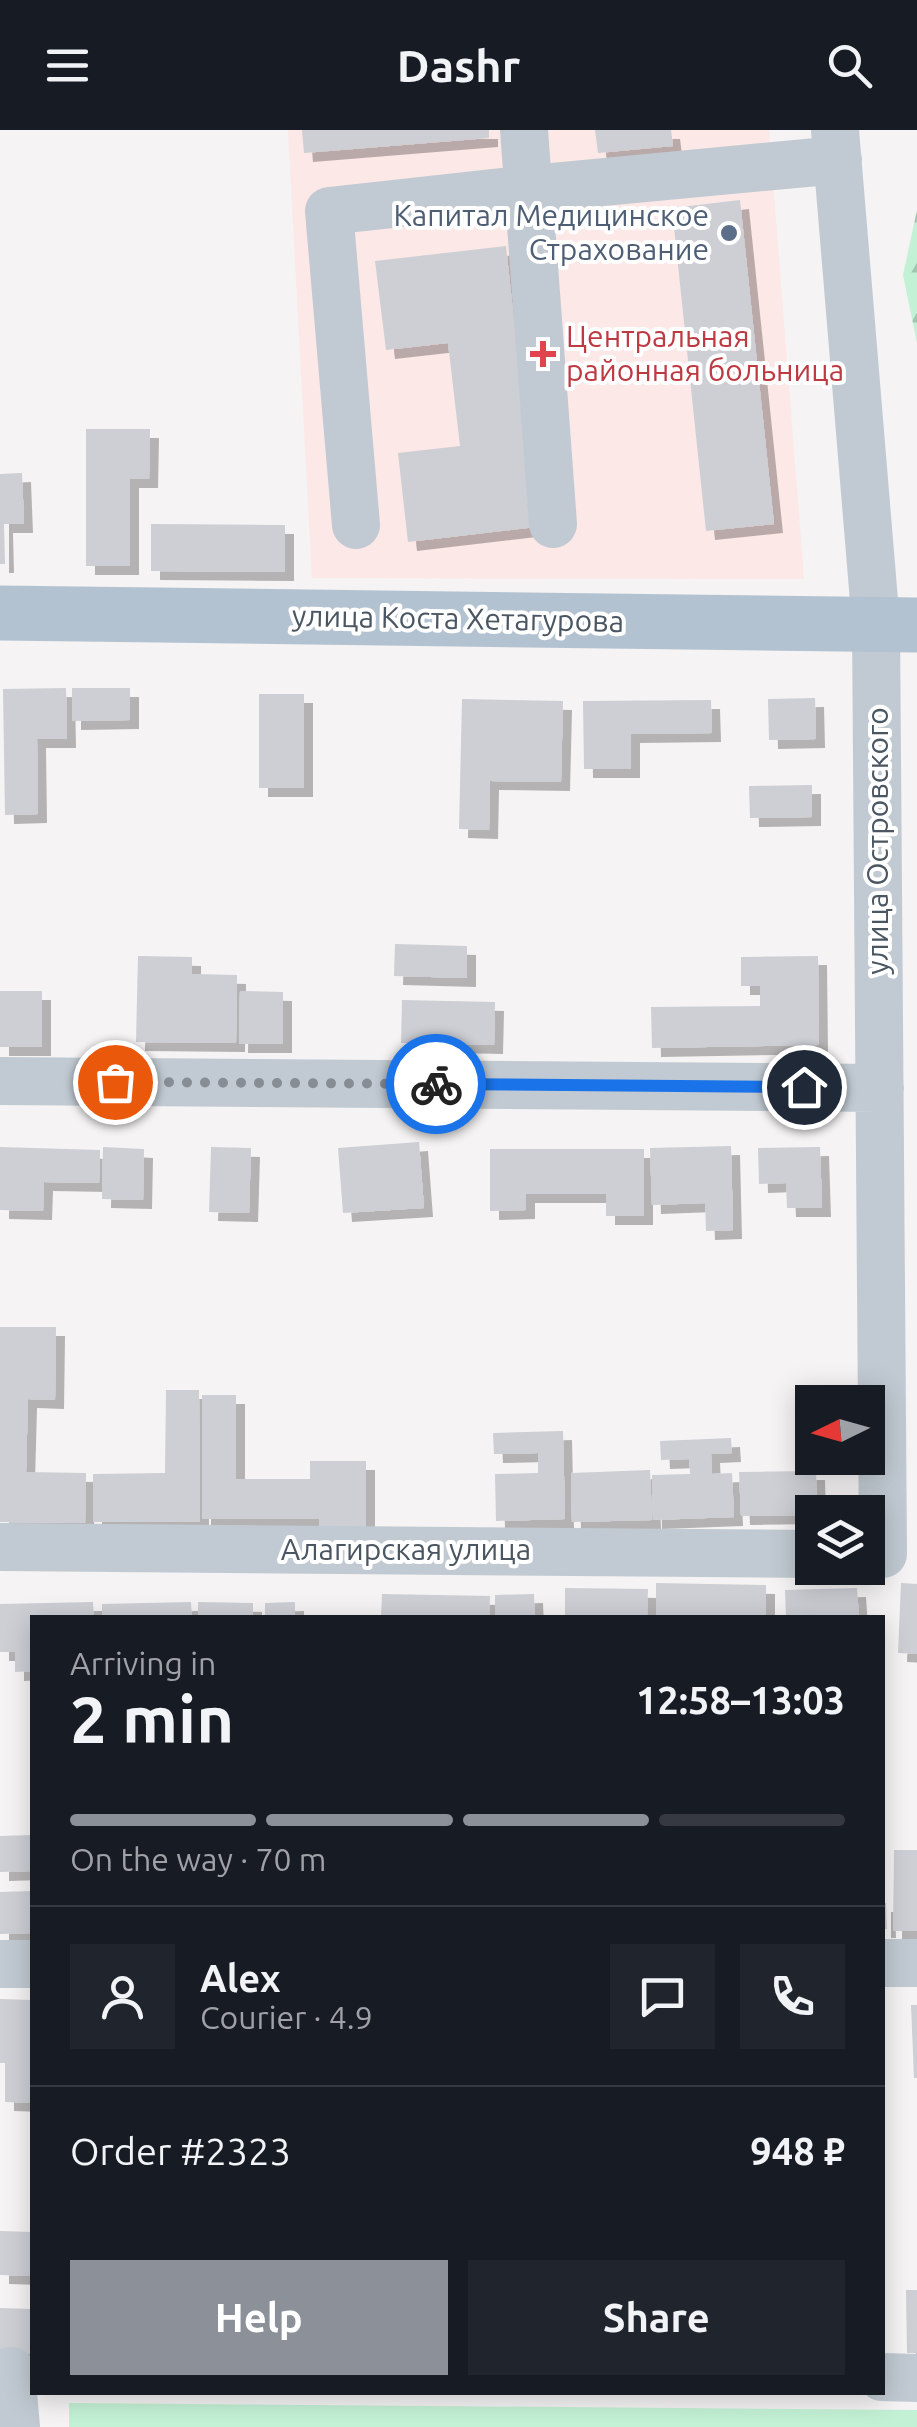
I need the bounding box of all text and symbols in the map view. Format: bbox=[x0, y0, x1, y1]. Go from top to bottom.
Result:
icon: menu bbox=[40, 38, 95, 93]
icon: search bbox=[822, 38, 877, 93]
text: Dashr bbox=[397, 40, 520, 91]
place label: Капитал Медицинское Страхование bbox=[394, 198, 709, 266]
marker: Капитал Медицинское Страхование bbox=[718, 222, 740, 244]
place label: Центральная районная больница bbox=[566, 319, 844, 387]
marker: Центральная районная больница bbox=[530, 341, 556, 367]
street label: улица Коста Хетагурова bbox=[292, 598, 624, 638]
street label: улица Островского bbox=[860, 707, 894, 975]
courier bbox=[386, 1034, 486, 1134]
pin bbox=[73, 1040, 158, 1125]
pin bbox=[762, 1045, 847, 1130]
icon: bag bbox=[88, 1055, 143, 1110]
icon: bike bbox=[409, 1057, 464, 1112]
icon: home bbox=[777, 1060, 832, 1115]
north arrow bbox=[795, 1385, 885, 1475]
map controls bbox=[795, 1385, 885, 1585]
button: layers bbox=[795, 1495, 885, 1585]
street label: Алагирская улица bbox=[281, 1532, 531, 1566]
text: Arriving in bbox=[70, 1645, 216, 1681]
text: 12:58–13:03 bbox=[636, 1679, 845, 1721]
text: 2 min bbox=[70, 1682, 234, 1755]
text: On the way · 70 m bbox=[70, 1841, 326, 1877]
button: person bbox=[70, 1944, 175, 2049]
button: chat bbox=[610, 1944, 715, 2049]
button: phone bbox=[740, 1944, 845, 2049]
text: Alex bbox=[200, 1957, 281, 1999]
text: Courier · 4.9 bbox=[200, 1999, 373, 2035]
text: Order #2323 bbox=[70, 2130, 291, 2172]
text: 948 ₽ bbox=[750, 2130, 845, 2172]
button: Help bbox=[70, 2260, 448, 2375]
button: Share bbox=[468, 2260, 845, 2375]

